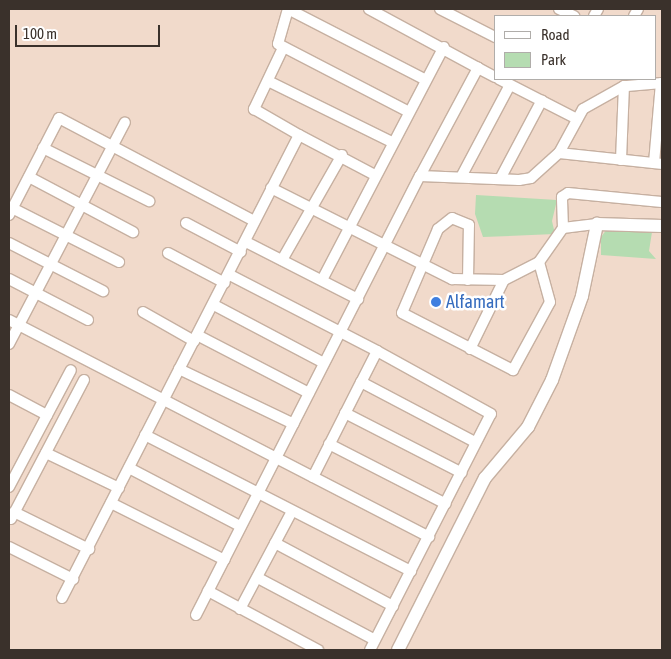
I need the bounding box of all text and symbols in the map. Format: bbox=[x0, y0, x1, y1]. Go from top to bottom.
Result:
scale bar bbox=[18, 15, 162, 47]
legend bbox=[493, 15, 656, 80]
text: 100 m bbox=[23, 25, 57, 42]
text: Road bbox=[541, 26, 570, 43]
text: Park bbox=[541, 51, 566, 68]
place label: Alfamart bbox=[446, 291, 505, 313]
marker: Alfamart bbox=[430, 296, 442, 308]

